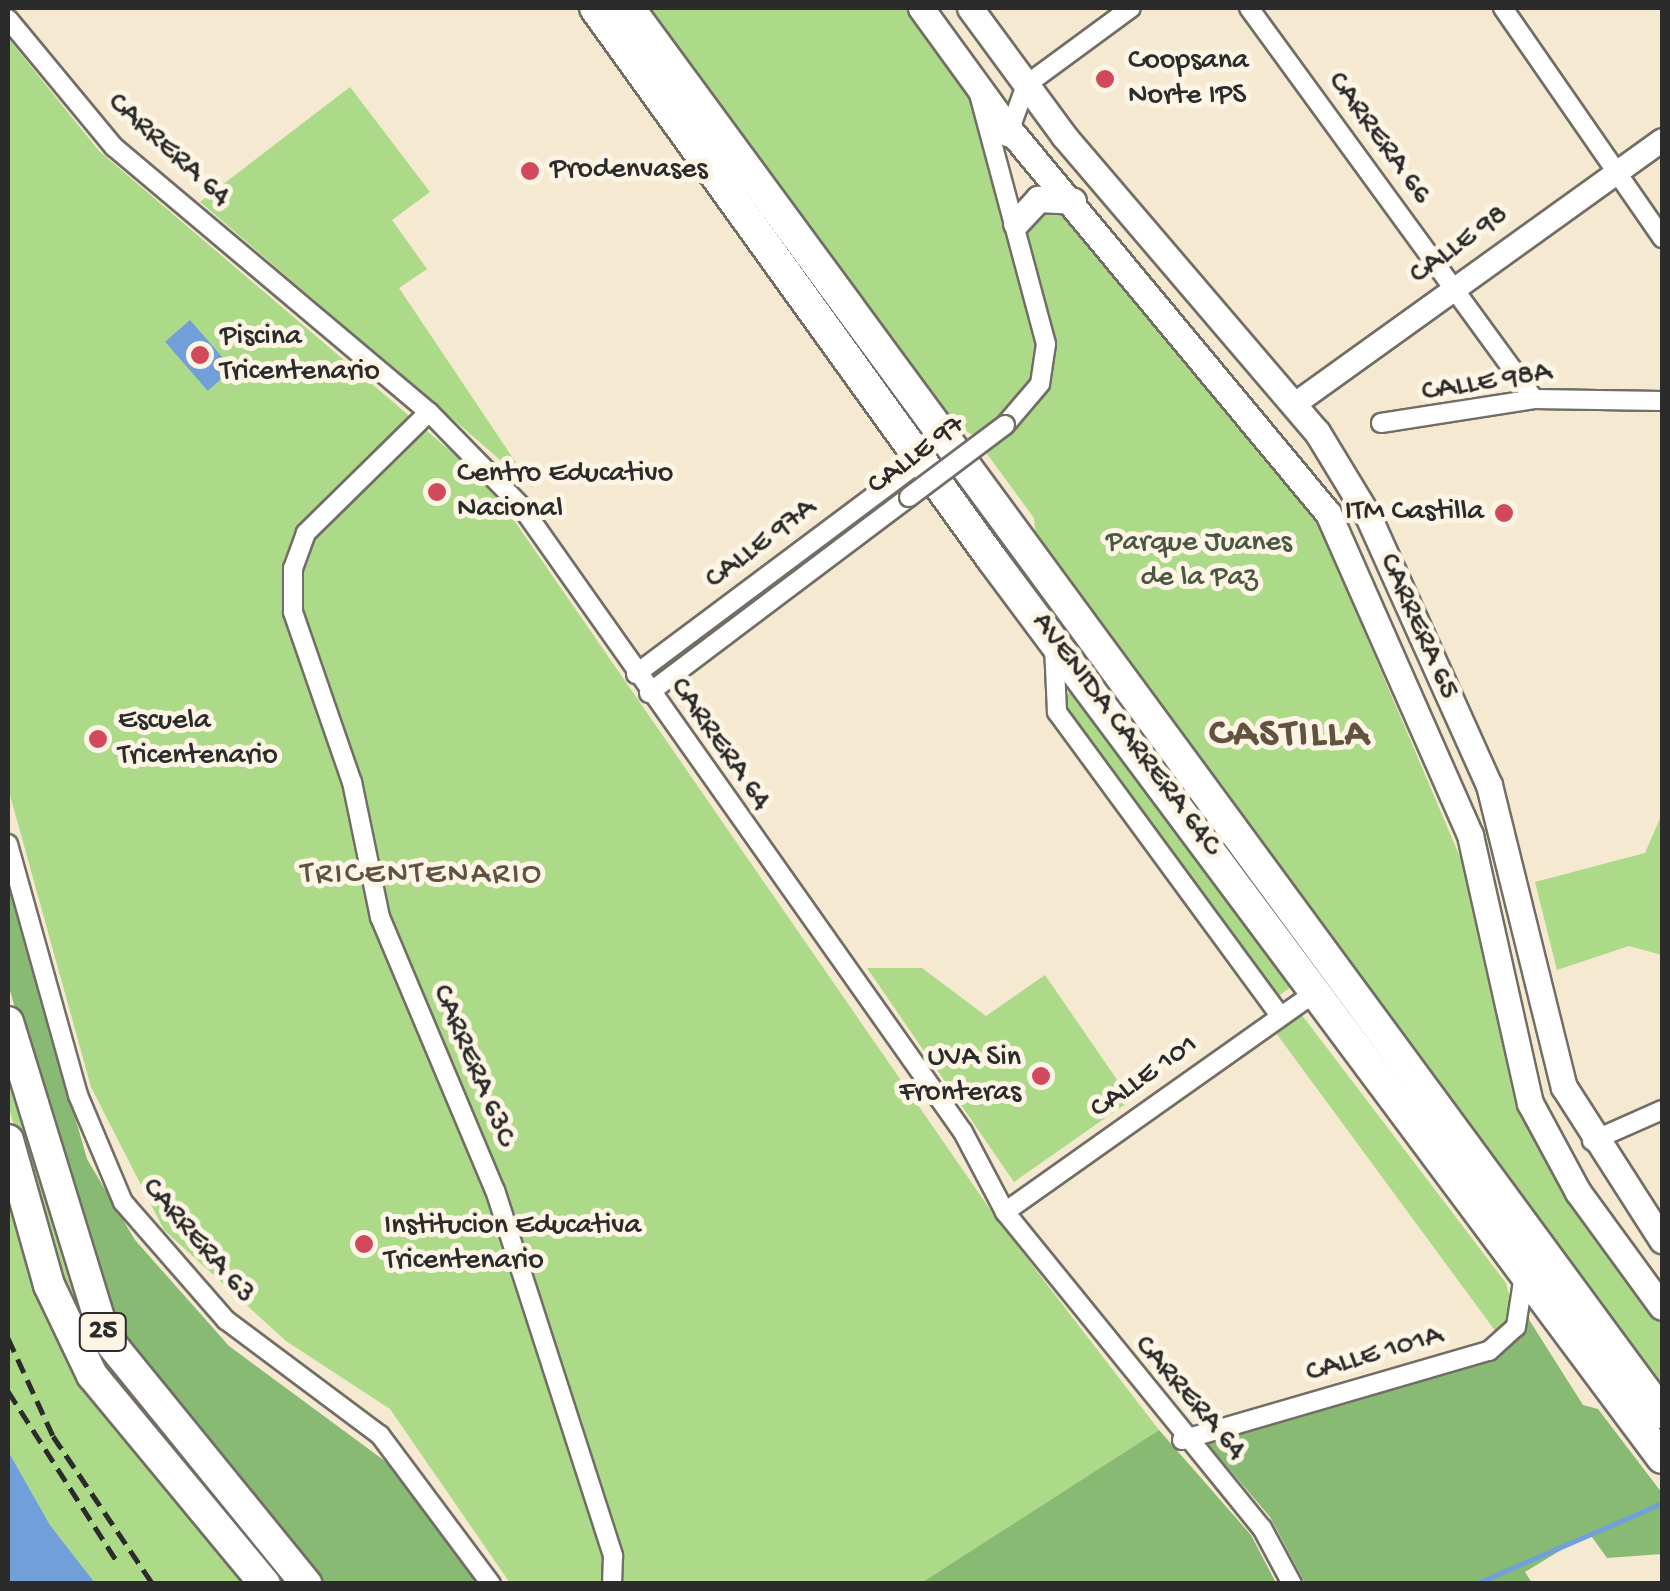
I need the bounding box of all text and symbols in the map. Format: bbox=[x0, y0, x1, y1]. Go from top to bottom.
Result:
place label: Coopsana Norte IPS bbox=[1128, 44, 1249, 114]
marker: Coopsana Norte IPS bbox=[1092, 66, 1118, 92]
street label: CARRERA 66 bbox=[1318, 66, 1438, 212]
street label: CARRERA 64 bbox=[99, 86, 237, 216]
place label: Prodenvases bbox=[550, 153, 708, 189]
marker: Prodenvases bbox=[519, 160, 541, 182]
street label: CALLE 98 bbox=[1404, 198, 1516, 294]
place label: Piscina Tricentenario bbox=[220, 320, 380, 390]
marker: Piscina Tricentenario bbox=[189, 344, 211, 366]
street label: CALLE 98A bbox=[1420, 356, 1554, 412]
street label: CALLE 97 bbox=[861, 408, 973, 504]
place label: Centro Educativo Nacional bbox=[457, 457, 673, 528]
marker: Centro Educativo Nacional bbox=[426, 481, 448, 503]
street label: CALLE 97A bbox=[699, 491, 825, 599]
place label: ITM Castilla bbox=[1345, 495, 1484, 531]
marker: ITM Castilla bbox=[1493, 502, 1515, 524]
park label: Parque Juanes de la Paz bbox=[1106, 526, 1292, 596]
street label: CARRERA 65 bbox=[1369, 549, 1465, 705]
street label: AVENIDA CARRERA 64C bbox=[1022, 607, 1228, 863]
street label: CARRERA 64 bbox=[660, 672, 778, 818]
place label: Escuela Tricentenario bbox=[118, 704, 278, 774]
district label: CASTILLA bbox=[1209, 712, 1371, 760]
marker: Escuela Tricentenario bbox=[87, 728, 109, 750]
district label: TRICENTENARIO bbox=[300, 856, 544, 894]
street label: CARRERA 63C bbox=[422, 980, 522, 1152]
street label: CALLE 101 bbox=[1084, 1028, 1206, 1128]
place label: UVA Sin Fronteras bbox=[899, 1041, 1021, 1112]
marker: UVA Sin Fronteras bbox=[1030, 1065, 1052, 1087]
street label: CARRERA 63 bbox=[132, 1172, 262, 1312]
place label: Institucion Educativa Tricentenario bbox=[384, 1209, 641, 1280]
marker: Institucion Educativa Tricentenario bbox=[353, 1233, 375, 1255]
road number: 25 bbox=[78, 1309, 128, 1355]
street label: CALLE 101A bbox=[1302, 1319, 1448, 1393]
street label: CARRERA 64 bbox=[1125, 1329, 1253, 1469]

